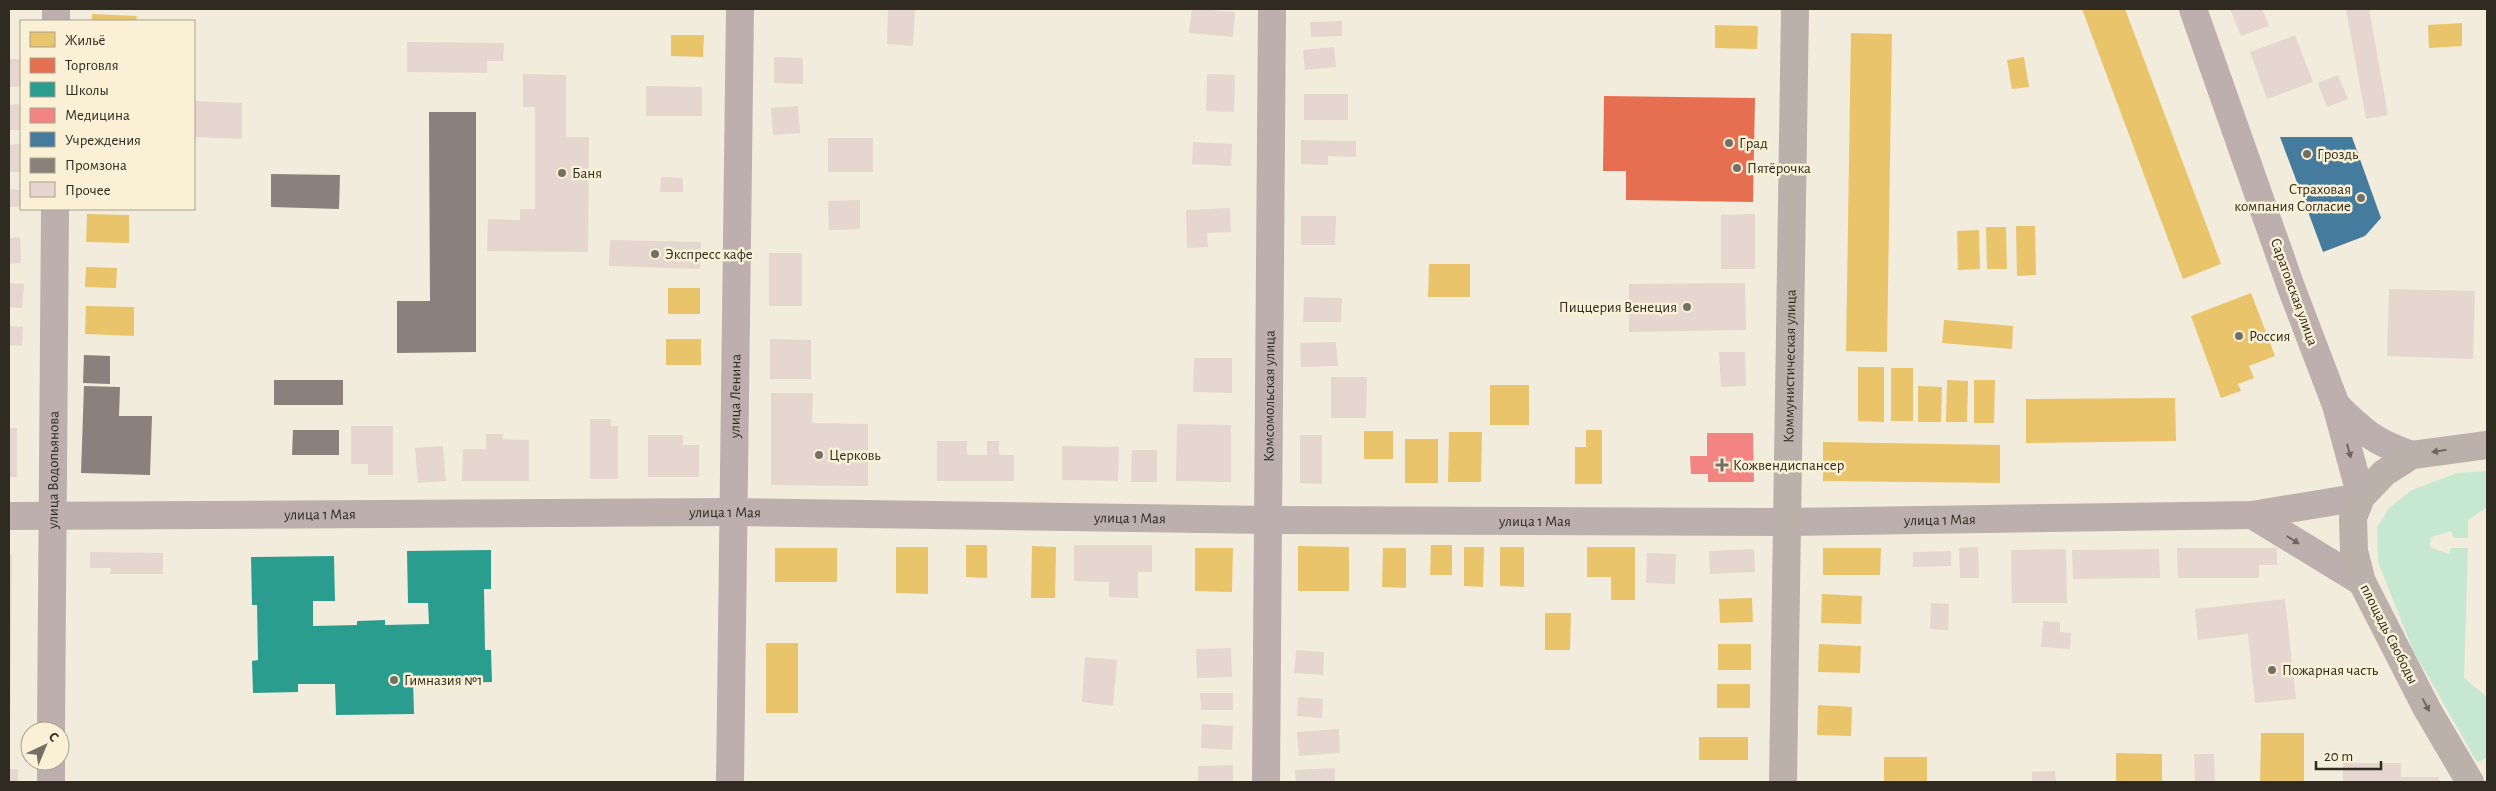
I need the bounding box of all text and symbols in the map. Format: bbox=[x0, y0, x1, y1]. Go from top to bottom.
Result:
legend bbox=[20, 20, 195, 210]
text: Жильё bbox=[65, 33, 105, 48]
text: Торговля bbox=[65, 58, 119, 73]
text: Школы bbox=[65, 83, 109, 98]
text: Медицина bbox=[65, 108, 130, 123]
text: Учреждения bbox=[65, 133, 141, 148]
place label: Град bbox=[1739, 136, 1768, 151]
marker: Град bbox=[1723, 137, 1735, 149]
place label: Гроздь bbox=[2317, 147, 2359, 162]
marker: Гроздь bbox=[2301, 148, 2313, 160]
text: Промзона bbox=[65, 158, 127, 173]
place label: Пятёрочка bbox=[1747, 161, 1811, 176]
marker: Пятёрочка bbox=[1731, 162, 1743, 174]
place label: Баня bbox=[572, 166, 602, 181]
marker: Баня bbox=[556, 167, 568, 179]
place label: Страховая компания Согласие bbox=[2234, 182, 2351, 214]
text: Прочее bbox=[65, 183, 111, 198]
marker: Страховая компания Согласие bbox=[2355, 192, 2367, 204]
street label: Саратовская улица bbox=[2268, 236, 2320, 348]
place label: Экспресс кафе bbox=[665, 247, 753, 262]
marker: Экспресс кафе bbox=[649, 248, 661, 260]
street label: Коммунистическая улица bbox=[1781, 289, 1798, 443]
place label: Пиццерия Венеция bbox=[1559, 300, 1677, 315]
marker: Пиццерия Венеция bbox=[1681, 301, 1693, 313]
place label: Россия bbox=[2249, 329, 2290, 344]
street label: Комсомольская улица bbox=[1261, 330, 1277, 462]
marker: Россия bbox=[2233, 330, 2245, 342]
street label: улица Ленина bbox=[727, 354, 743, 439]
street label: улица Водопьянова bbox=[45, 411, 61, 530]
one-way arrow bbox=[2345, 444, 2353, 459]
place label: Церковь bbox=[829, 448, 881, 463]
one-way arrow bbox=[2431, 448, 2447, 456]
marker: Церковь bbox=[813, 449, 825, 461]
marker: Кожвендиспансер bbox=[1715, 458, 1729, 472]
place label: Кожвендиспансер bbox=[1733, 458, 1845, 473]
street label: улица 1 Мая bbox=[688, 504, 761, 520]
street label: улица 1 Мая bbox=[283, 507, 356, 522]
street label: улица 1 Мая bbox=[1093, 510, 1166, 526]
street label: улица 1 Мая bbox=[1903, 512, 1976, 528]
street label: улица 1 Мая bbox=[1498, 513, 1571, 529]
one-way arrow bbox=[2287, 536, 2300, 545]
street label: площадь Свободы bbox=[2357, 582, 2421, 686]
place label: Пожарная часть bbox=[2282, 663, 2379, 678]
marker: Пожарная часть bbox=[2266, 664, 2278, 676]
place label: Гимназия №1 bbox=[404, 673, 482, 688]
marker: Гимназия №1 bbox=[388, 674, 400, 686]
one-way arrow bbox=[2421, 699, 2430, 712]
north arrow bbox=[20, 721, 70, 771]
text: С bbox=[46, 730, 61, 745]
scale bar bbox=[2316, 738, 2381, 770]
text: 20 m bbox=[2324, 749, 2353, 764]

